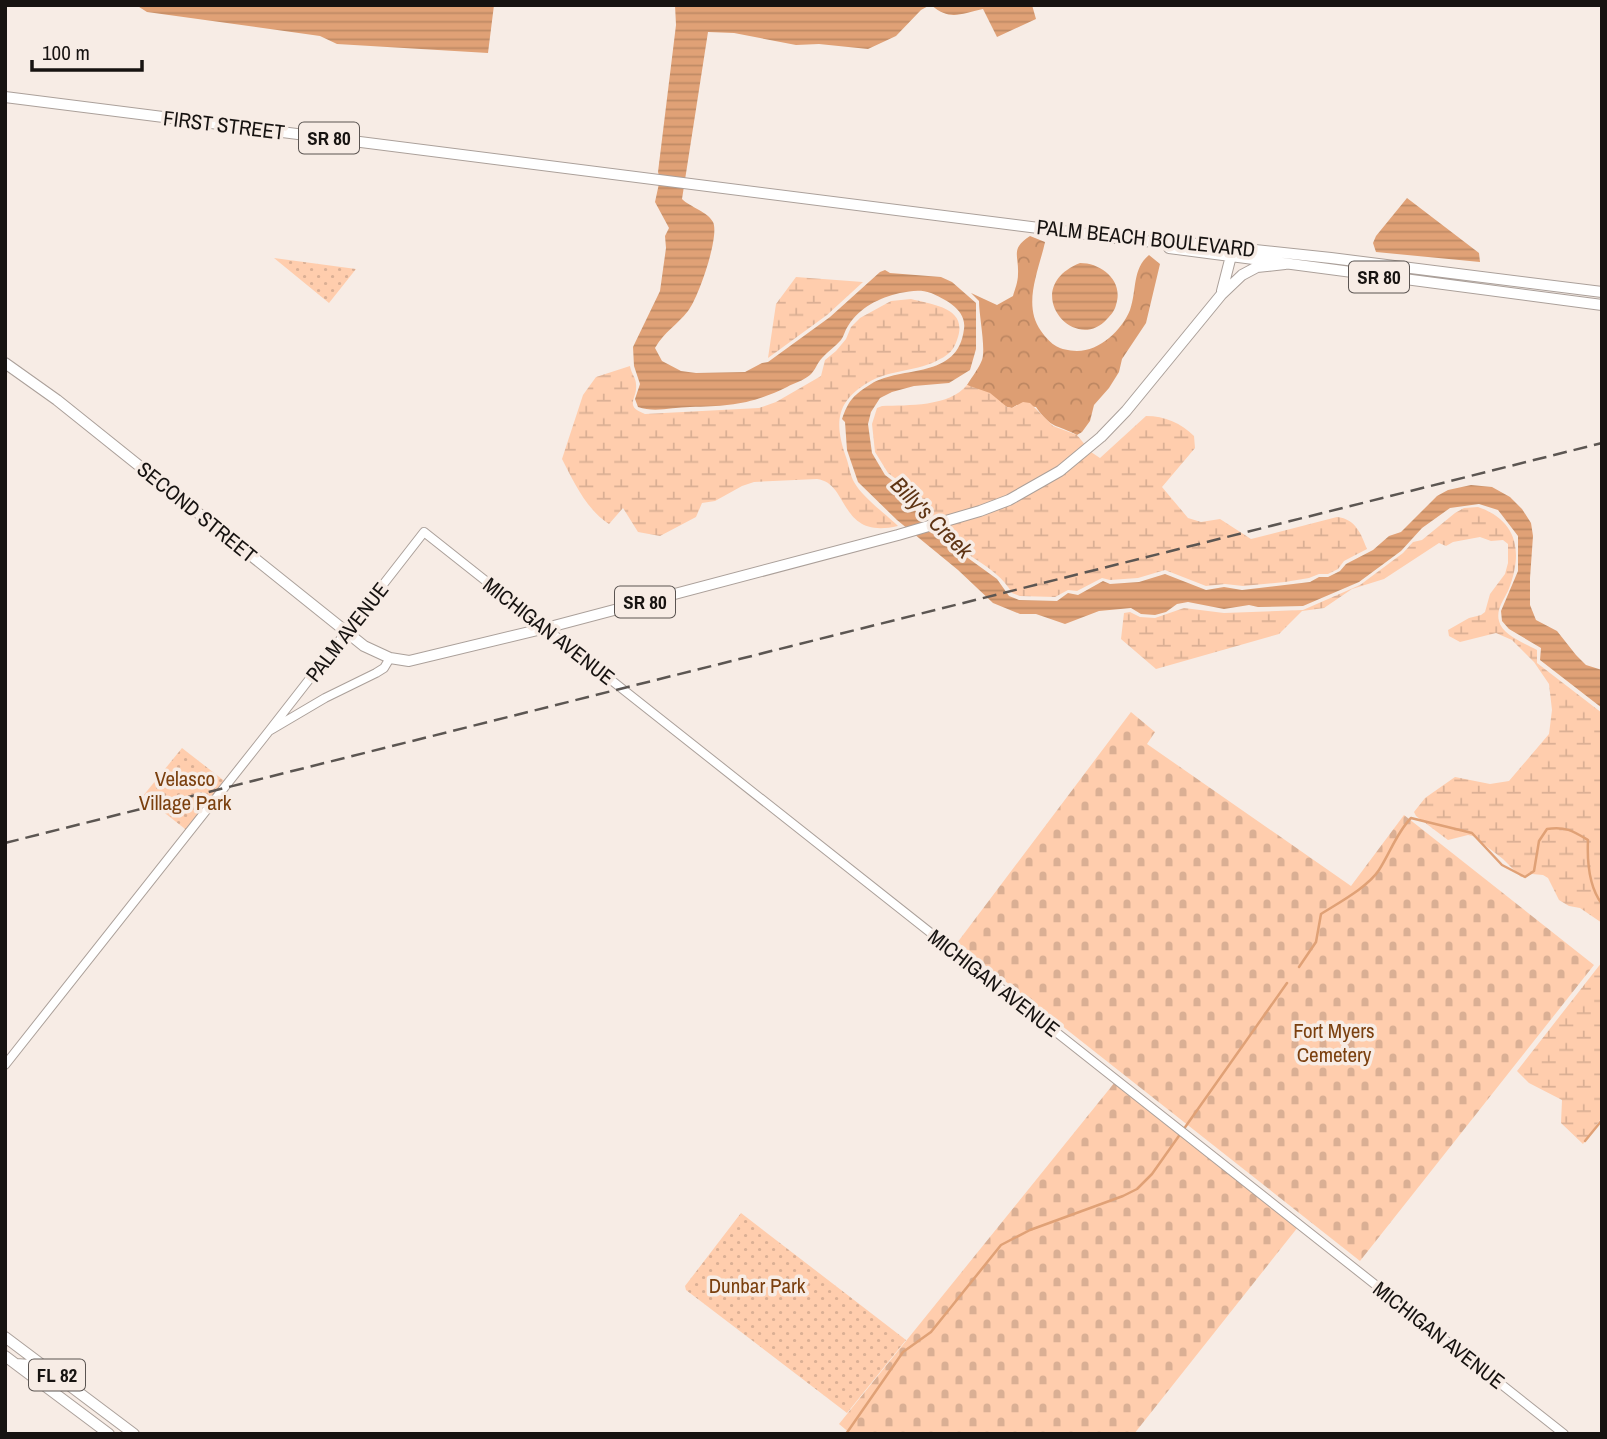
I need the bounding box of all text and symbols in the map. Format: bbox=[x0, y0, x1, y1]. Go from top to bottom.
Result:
scale bar bbox=[32, 28, 142, 72]
text: 100 m bbox=[42, 38, 90, 67]
street label: FIRST STREET bbox=[162, 103, 287, 147]
road number: SR 80 bbox=[299, 122, 359, 154]
street label: PALM BEACH BOULEVARD bbox=[1035, 212, 1257, 264]
road number: SR 80 bbox=[1349, 262, 1409, 292]
street label: SECOND STREET bbox=[131, 455, 263, 570]
water label: Billy's Creek bbox=[884, 469, 981, 566]
street label: MICHIGAN AVENUE bbox=[477, 570, 621, 692]
street label: PALM AVENUE bbox=[299, 576, 395, 688]
road number: SR 80 bbox=[615, 586, 675, 618]
park label: Velasco Village Park bbox=[139, 764, 232, 817]
street label: MICHIGAN AVENUE bbox=[922, 922, 1066, 1044]
park label: Fort Myers Cemetery bbox=[1293, 1016, 1375, 1069]
park label: Dunbar Park bbox=[709, 1271, 806, 1300]
street label: MICHIGAN AVENUE bbox=[1367, 1274, 1511, 1396]
road number: FL 82 bbox=[29, 1359, 85, 1390]

